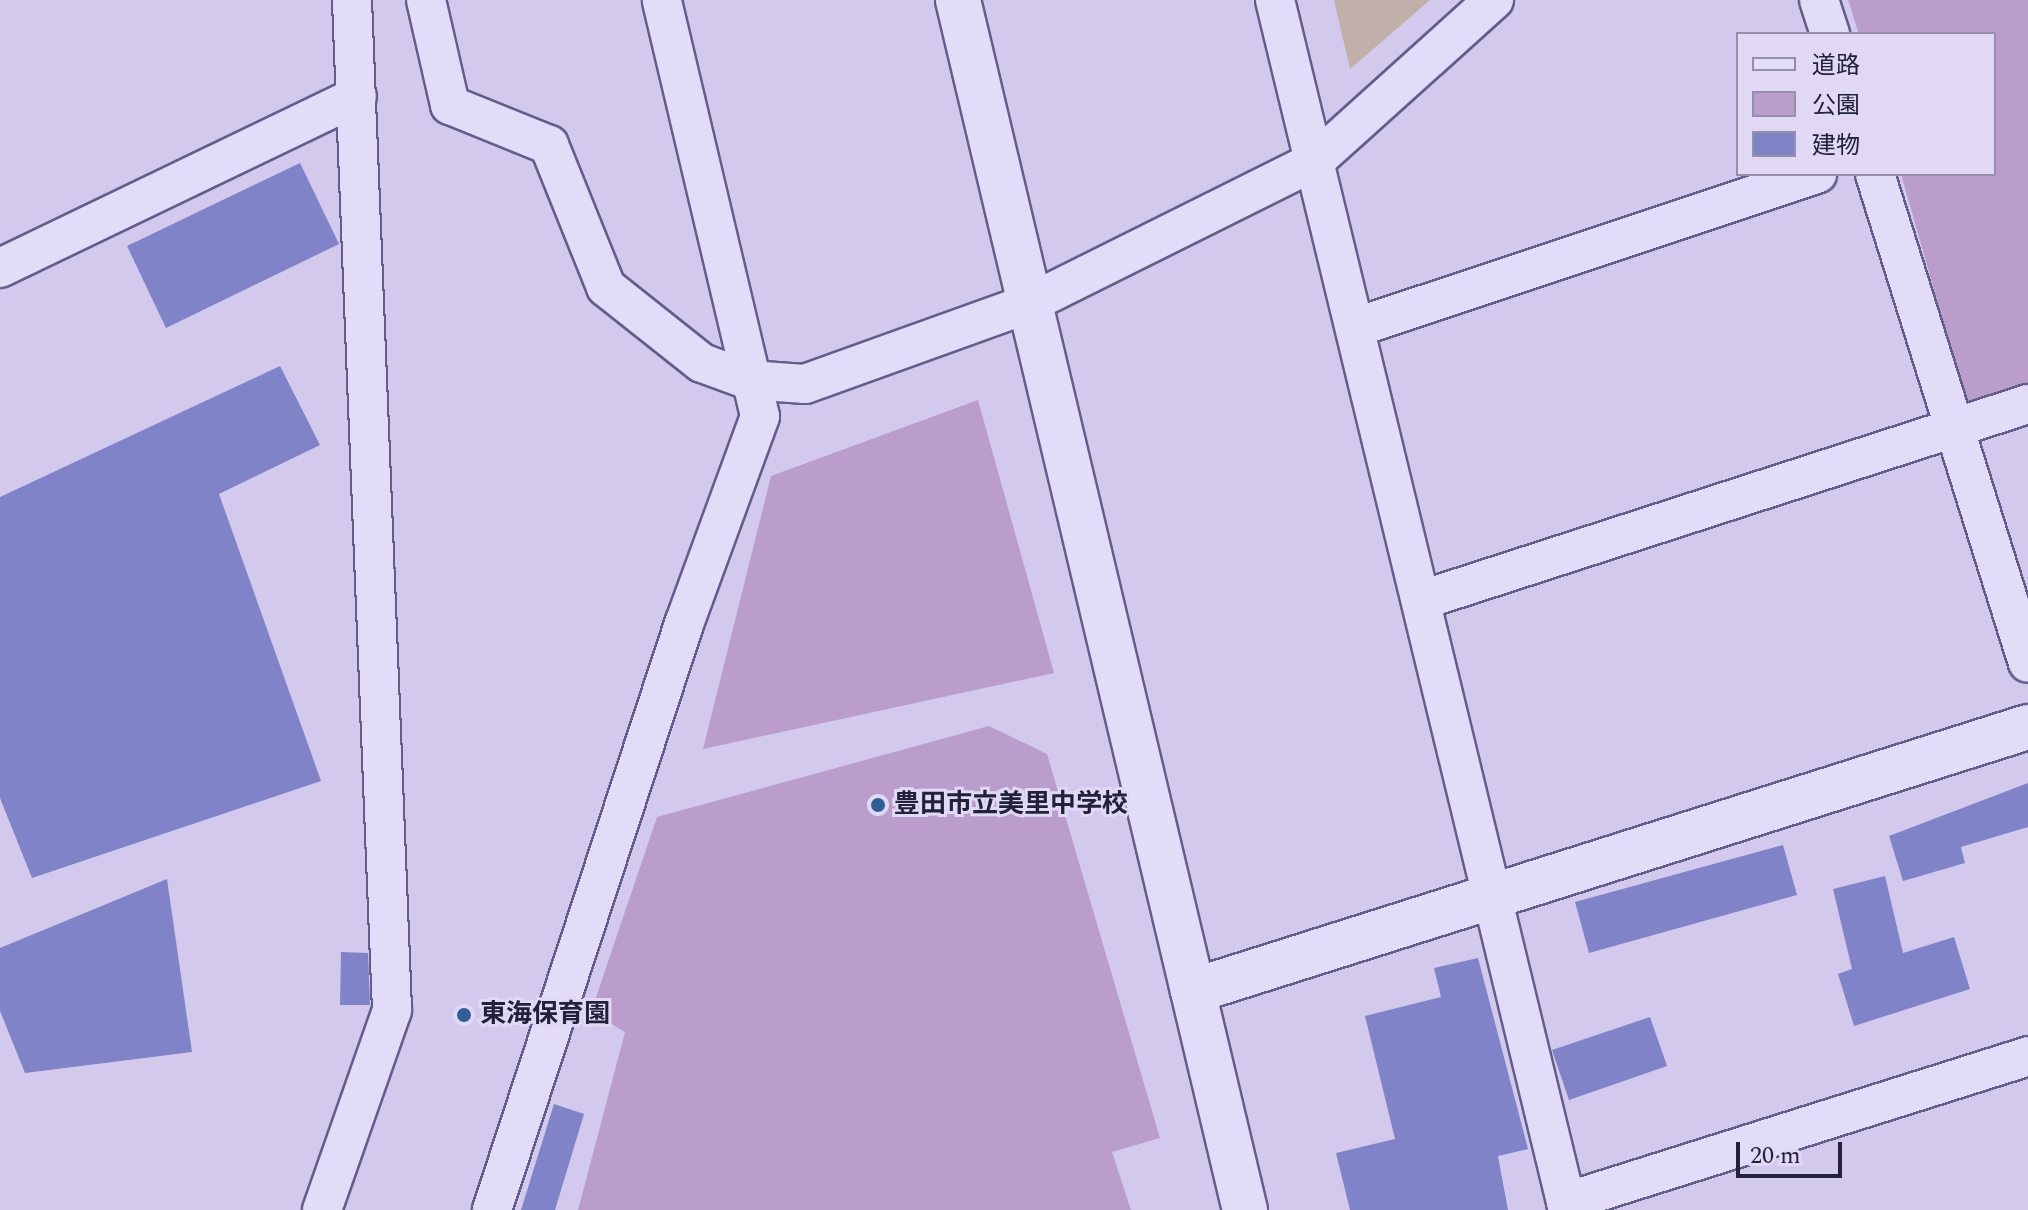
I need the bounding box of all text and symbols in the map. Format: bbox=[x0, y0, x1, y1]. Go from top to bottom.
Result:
legend bbox=[1736, 32, 1996, 176]
text: 道路 bbox=[1812, 48, 1860, 84]
text: 公園 bbox=[1812, 88, 1860, 124]
text: 建物 bbox=[1812, 128, 1860, 164]
place label: 豊田市立美里中学校 bbox=[894, 789, 1128, 821]
marker: 豊田市立美里中学校 bbox=[869, 796, 887, 814]
place label: 東海保育園 bbox=[480, 999, 610, 1031]
marker: 東海保育園 bbox=[455, 1006, 473, 1024]
scale bar bbox=[1740, 1126, 1846, 1176]
text: 20 m bbox=[1750, 1138, 1801, 1174]

